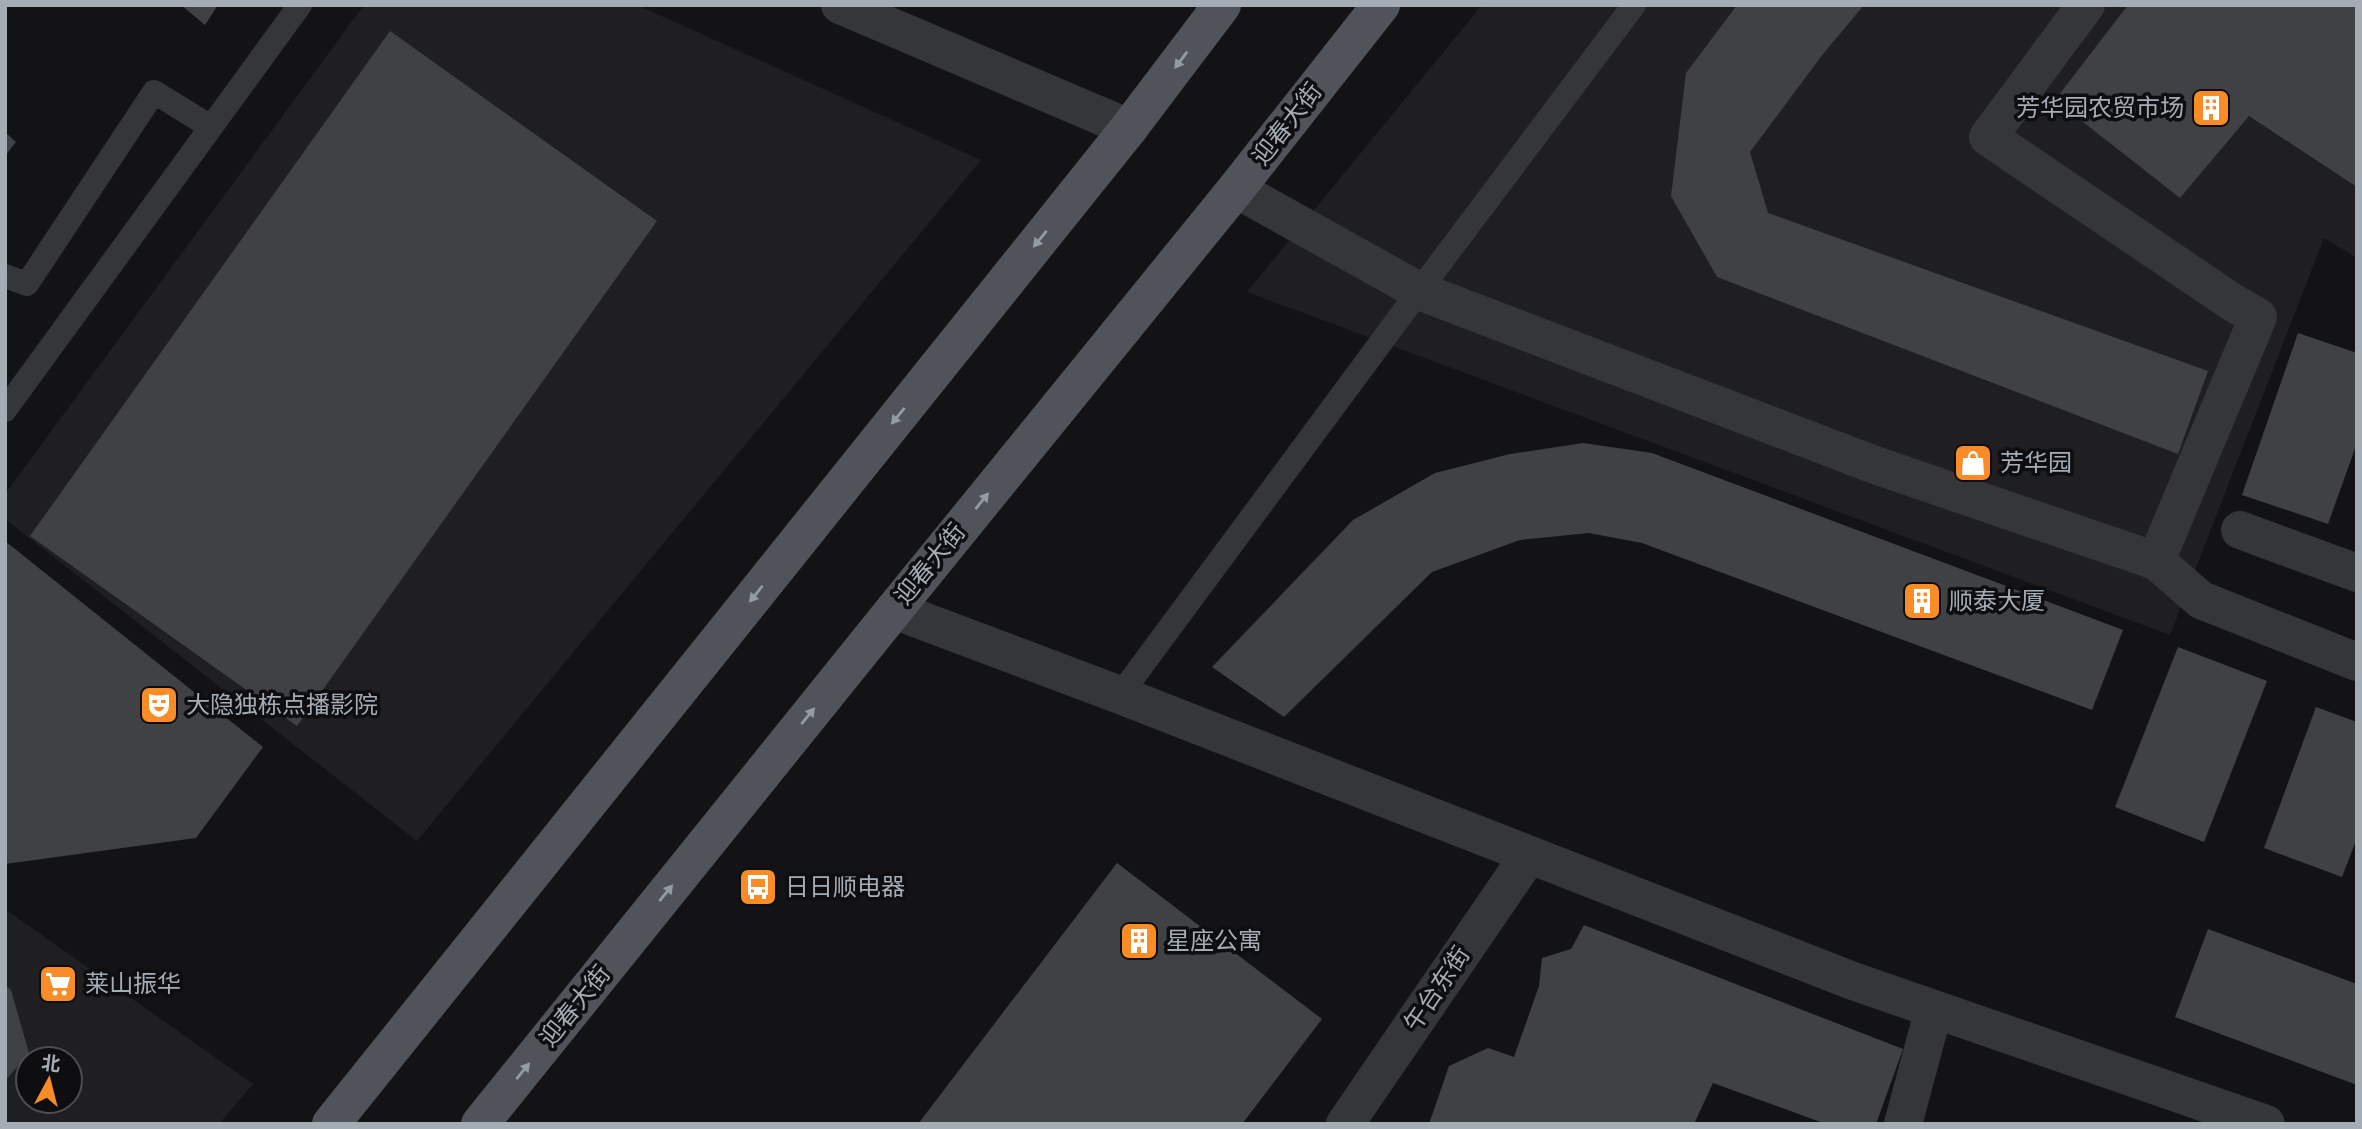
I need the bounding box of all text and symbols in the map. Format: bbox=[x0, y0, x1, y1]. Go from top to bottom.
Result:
one-way arrow bbox=[1173, 50, 1188, 68]
street label: 迎春大街 bbox=[1247, 78, 1327, 170]
building icon: 芳华园农贸市场 bbox=[2190, 87, 2232, 129]
place label: 芳华园农贸市场 bbox=[2016, 95, 2184, 121]
one-way arrow bbox=[1033, 229, 1048, 247]
one-way arrow bbox=[891, 408, 906, 425]
shop icon: 芳华园 bbox=[1952, 442, 1994, 484]
place label: 芳华园 bbox=[2000, 450, 2072, 476]
one-way arrow bbox=[974, 493, 989, 510]
street label: 迎春大街 bbox=[890, 519, 970, 609]
building icon: 顺泰大厦 bbox=[1901, 580, 1943, 622]
one-way arrow bbox=[748, 584, 763, 602]
place label: 顺泰大厦 bbox=[1949, 588, 2045, 614]
theatre icon: 大隐独栋点播影院 bbox=[138, 684, 180, 726]
place label: 大隐独栋点播影院 bbox=[186, 692, 378, 718]
one-way arrow bbox=[800, 707, 815, 725]
bus stop icon: 日日顺电器 bbox=[737, 866, 779, 908]
place label: 日日顺电器 bbox=[785, 874, 905, 900]
one-way arrow bbox=[658, 885, 673, 903]
building icon: 星座公寓 bbox=[1118, 920, 1160, 962]
place label: 星座公寓 bbox=[1166, 928, 1262, 954]
street label: 午台东街 bbox=[1399, 942, 1475, 1036]
street label: 迎春大街 bbox=[535, 961, 615, 1051]
supermarket icon: 莱山振华 bbox=[37, 963, 79, 1005]
place label: 莱山振华 bbox=[85, 971, 181, 997]
north arrow bbox=[14, 1045, 84, 1115]
text: 北 bbox=[40, 1053, 62, 1075]
one-way arrow bbox=[515, 1062, 530, 1079]

